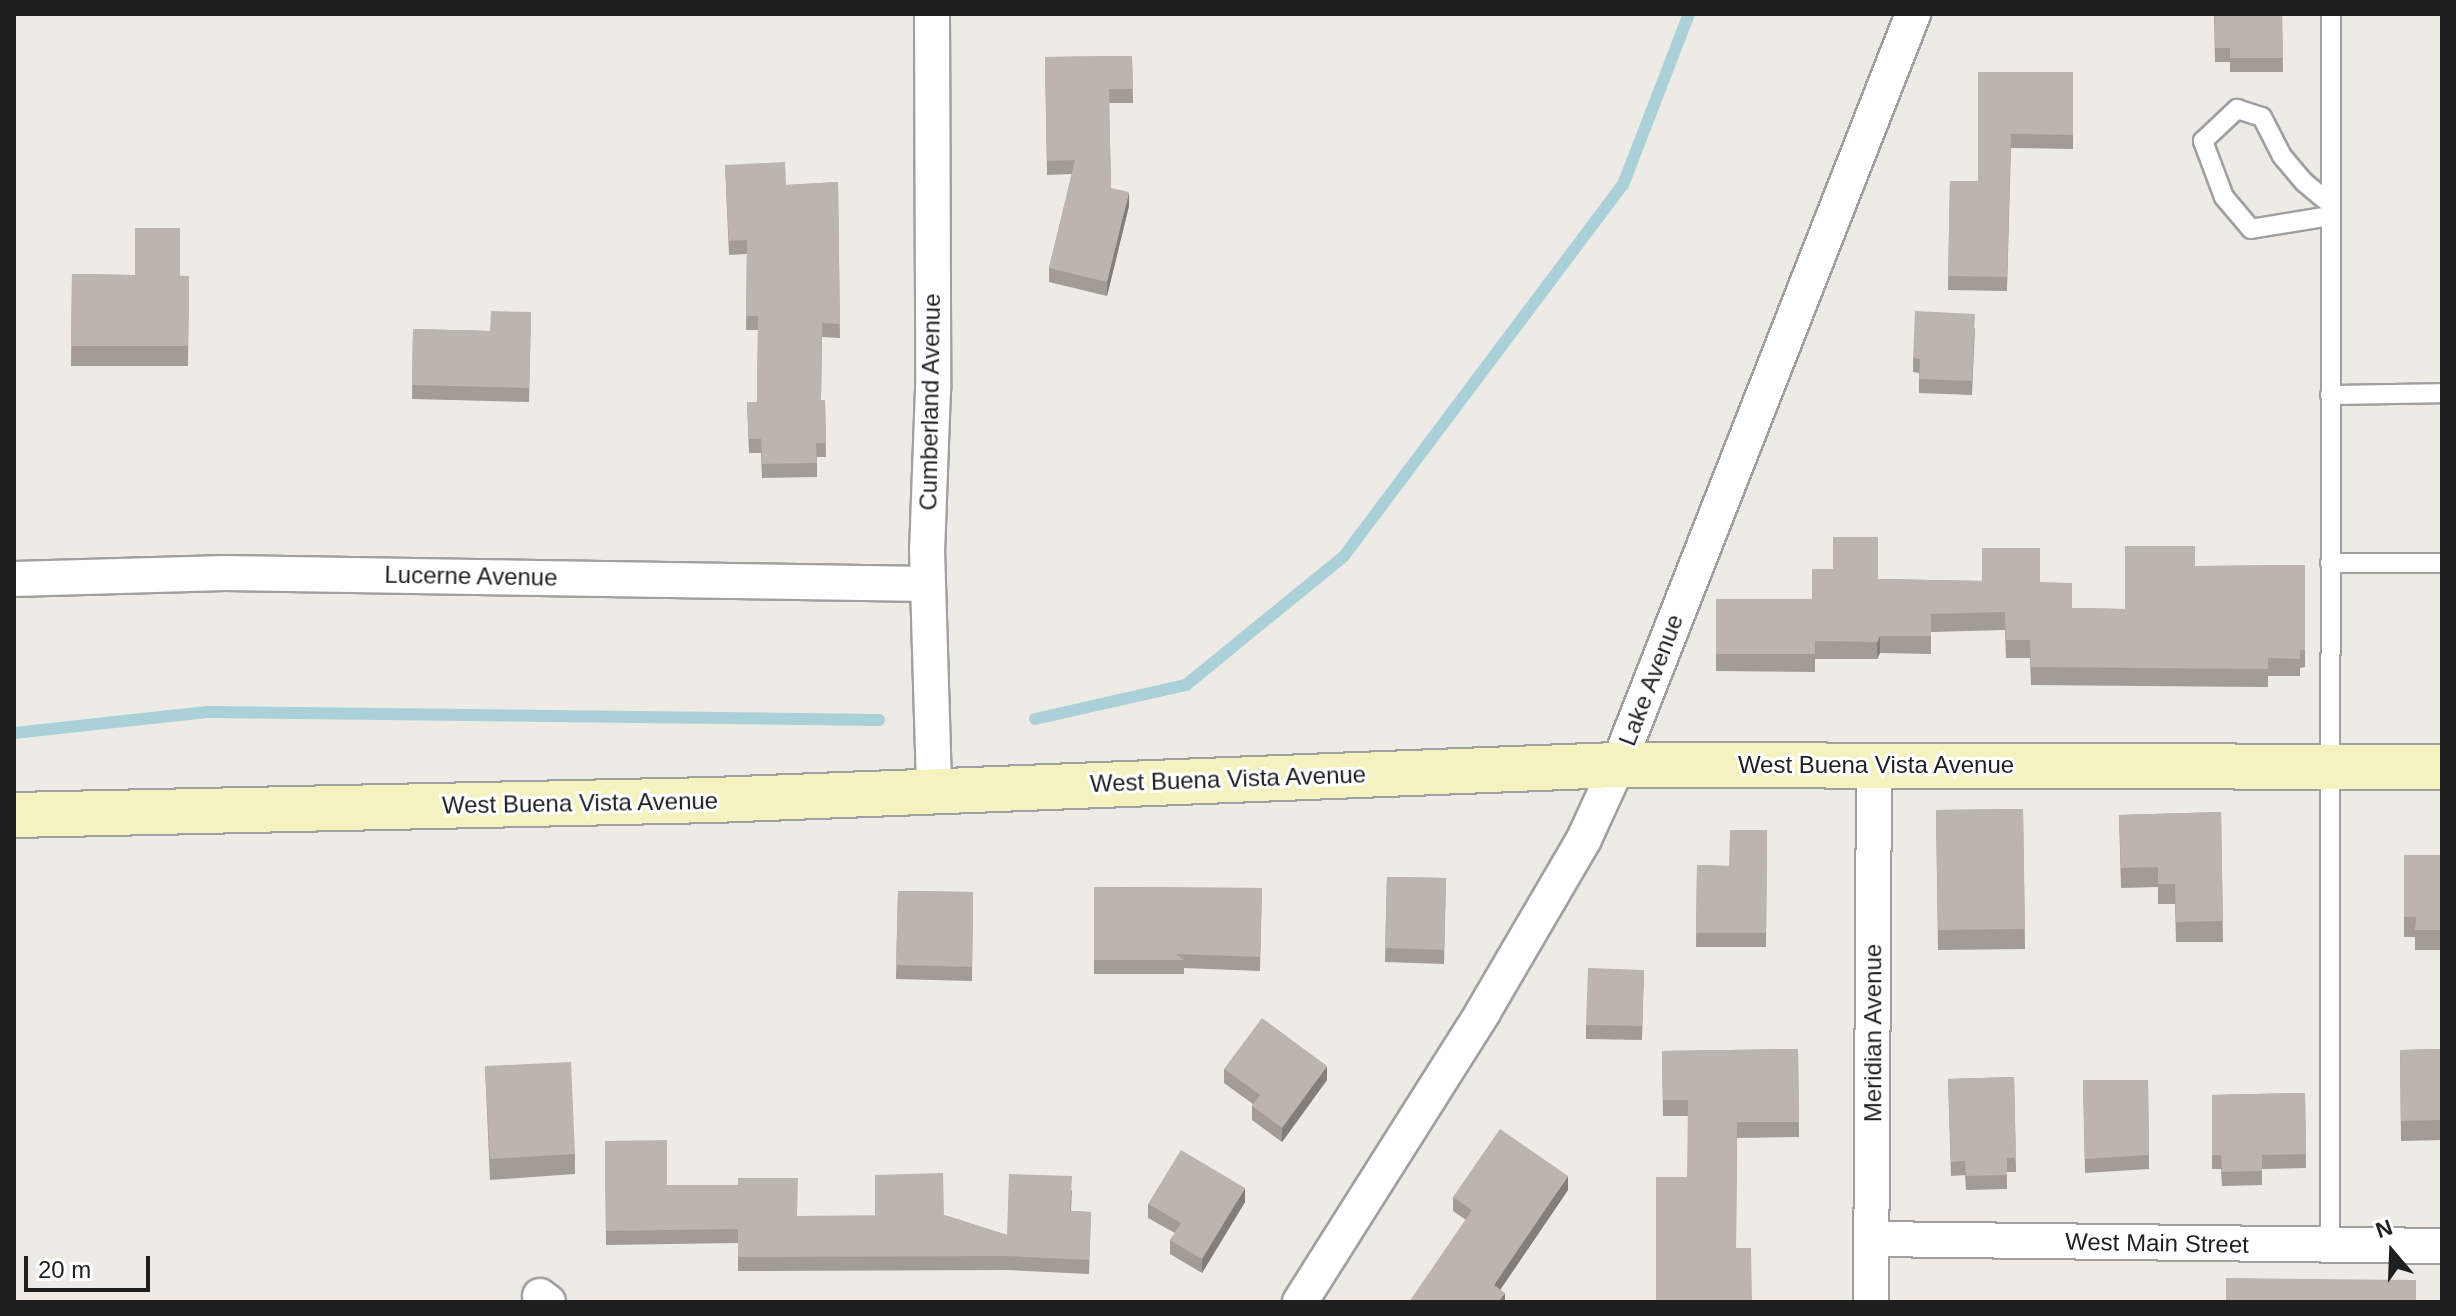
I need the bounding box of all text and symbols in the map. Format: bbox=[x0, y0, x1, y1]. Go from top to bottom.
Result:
street label: Cumberland Avenue bbox=[914, 293, 946, 511]
street label: Lucerne Avenue bbox=[384, 560, 558, 592]
street label: Lake Avenue bbox=[1613, 610, 1689, 750]
street label: West Buena Vista Avenue bbox=[1737, 751, 2015, 779]
street label: West Buena Vista Avenue bbox=[1089, 760, 1367, 798]
street label: West Buena Vista Avenue bbox=[441, 786, 719, 820]
street label: Meridian Avenue bbox=[1859, 943, 1887, 1123]
north arrow bbox=[2352, 1212, 2432, 1292]
text: N bbox=[2372, 1214, 2396, 1243]
street label: West Main Street bbox=[2065, 1227, 2249, 1259]
scale bar bbox=[28, 1240, 154, 1290]
text: 20 m bbox=[38, 1256, 91, 1283]

